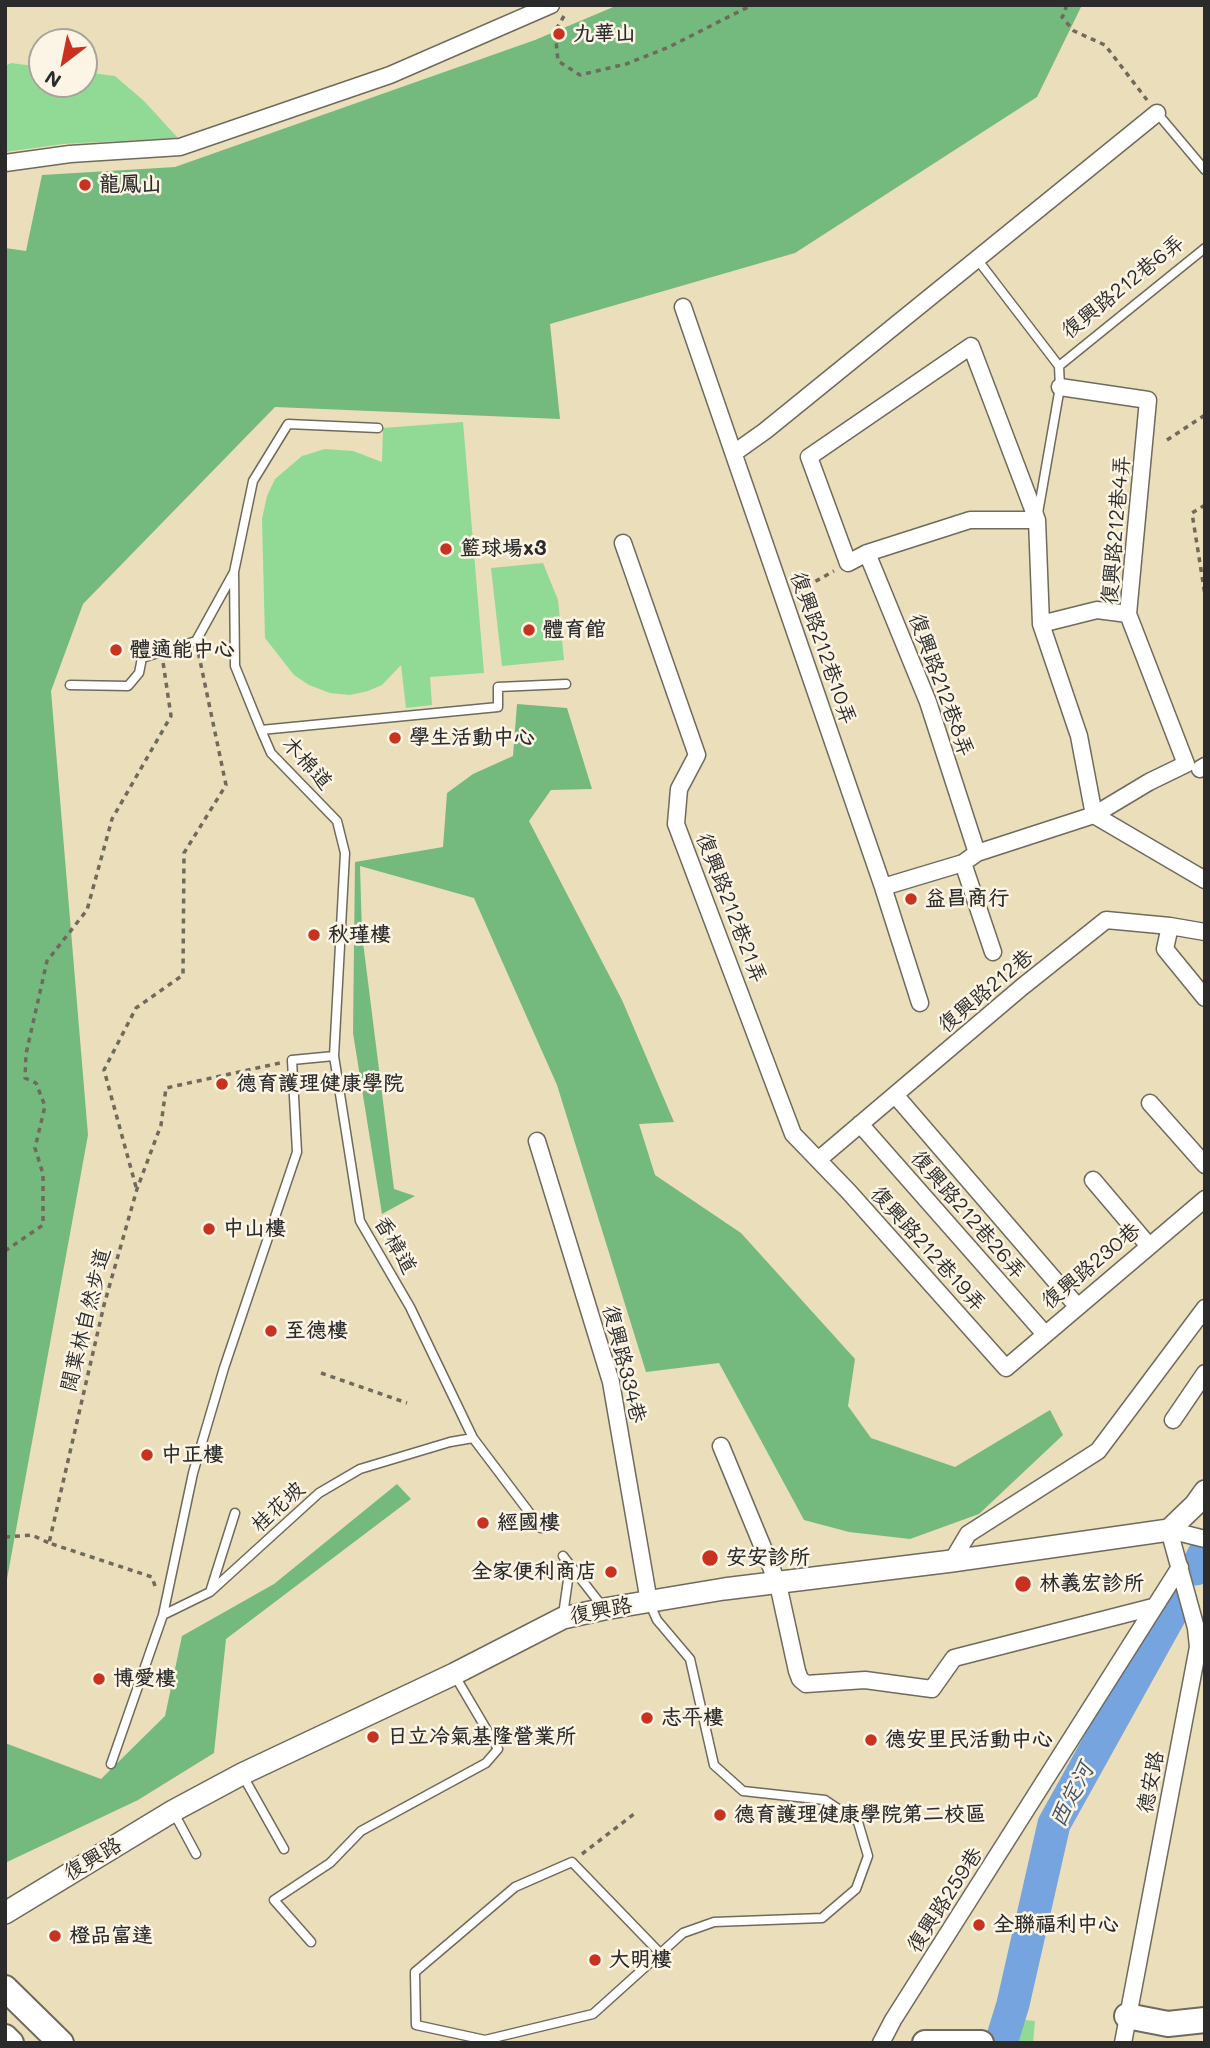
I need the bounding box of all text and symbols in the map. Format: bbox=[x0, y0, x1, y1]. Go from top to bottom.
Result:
place label: 九華山 bbox=[573, 21, 636, 47]
marker: 九華山 bbox=[551, 26, 567, 42]
north arrow bbox=[28, 28, 98, 98]
text: N bbox=[40, 65, 65, 94]
place label: 龍鳳山 bbox=[99, 172, 162, 198]
marker: 龍鳳山 bbox=[77, 177, 93, 193]
street label: 復興路212巷6弄 bbox=[1057, 230, 1189, 344]
street label: 復興路212巷4弄 bbox=[1097, 454, 1135, 606]
place label: 籃球場x3 bbox=[460, 536, 547, 562]
marker: 籃球場x3 bbox=[438, 541, 454, 557]
street label: 復興路212巷10弄 bbox=[785, 568, 861, 728]
street label: 復興路212巷8弄 bbox=[903, 610, 979, 760]
place label: 體育館 bbox=[543, 617, 606, 643]
marker: 體育館 bbox=[521, 622, 537, 638]
place label: 體適能中心 bbox=[130, 637, 235, 663]
marker: 體適能中心 bbox=[108, 642, 124, 658]
place label: 學生活動中心 bbox=[409, 725, 535, 751]
marker: 學生活動中心 bbox=[387, 730, 403, 746]
street label: 木棉道 bbox=[277, 731, 337, 795]
street label: 復興路212巷21弄 bbox=[691, 829, 771, 987]
place label: 益昌商行 bbox=[925, 886, 1009, 912]
marker: 益昌商行 bbox=[903, 891, 919, 907]
place label: 秋瑾樓 bbox=[328, 922, 391, 948]
marker: 秋瑾樓 bbox=[306, 927, 322, 943]
street label: 復興路212巷 bbox=[933, 944, 1039, 1038]
place label: 德育護理健康學院 bbox=[236, 1071, 404, 1097]
marker: 德育護理健康學院 bbox=[214, 1076, 230, 1092]
street label: 復興路212巷26弄 bbox=[905, 1146, 1031, 1284]
street label: 復興路212巷19弄 bbox=[865, 1181, 991, 1317]
street label: 香樟道 bbox=[368, 1211, 422, 1279]
place label: 中山樓 bbox=[223, 1216, 286, 1242]
street label: 復興路230巷 bbox=[1037, 1217, 1145, 1315]
marker: 中山樓 bbox=[201, 1221, 217, 1237]
street label: 闊葉林自然步道 bbox=[56, 1246, 116, 1394]
street label: 復興路334巷 bbox=[597, 1302, 651, 1426]
place label: 至德樓 bbox=[285, 1318, 348, 1344]
marker: 至德樓 bbox=[263, 1323, 279, 1339]
place label: 中正樓 bbox=[161, 1442, 224, 1468]
marker: 中正樓 bbox=[139, 1447, 155, 1463]
street label: 桂花坡 bbox=[246, 1477, 310, 1537]
place label: 經國樓 bbox=[497, 1510, 560, 1536]
marker: 經國樓 bbox=[475, 1515, 491, 1531]
place label: 安安診所 bbox=[726, 1545, 810, 1571]
marker: 安安診所 bbox=[700, 1548, 720, 1568]
place label: 全家便利商店 bbox=[471, 1559, 597, 1585]
marker: 全家便利商店 bbox=[603, 1564, 619, 1580]
place label: 林義宏診所 bbox=[1039, 1571, 1144, 1597]
marker: 林義宏診所 bbox=[1013, 1574, 1033, 1594]
street label: 復興路 bbox=[568, 1593, 634, 1629]
place label: 博愛樓 bbox=[113, 1666, 176, 1692]
marker: 博愛樓 bbox=[91, 1671, 107, 1687]
place label: 志平樓 bbox=[661, 1705, 724, 1731]
marker: 志平樓 bbox=[639, 1710, 655, 1726]
place label: 日立冷氣基隆營業所 bbox=[387, 1724, 576, 1750]
place label: 德安里民活動中心 bbox=[885, 1727, 1053, 1753]
marker: 日立冷氣基隆營業所 bbox=[365, 1729, 381, 1745]
marker: 德安里民活動中心 bbox=[863, 1732, 879, 1748]
street label: 德安路 bbox=[1133, 1749, 1169, 1815]
water label: 西定河 bbox=[1044, 1758, 1100, 1832]
place label: 德育護理健康學院第二校區 bbox=[734, 1802, 986, 1828]
marker: 德育護理健康學院第二校區 bbox=[712, 1807, 728, 1823]
street label: 復興路 bbox=[60, 1832, 126, 1886]
street label: 復興路259巷 bbox=[902, 1843, 988, 1957]
place label: 全聯福利中心 bbox=[993, 1912, 1119, 1938]
marker: 全聯福利中心 bbox=[971, 1917, 987, 1933]
place label: 橙品富達 bbox=[69, 1923, 153, 1949]
marker: 橙品富達 bbox=[47, 1928, 63, 1944]
place label: 大明樓 bbox=[609, 1947, 672, 1973]
marker: 大明樓 bbox=[587, 1952, 603, 1968]

